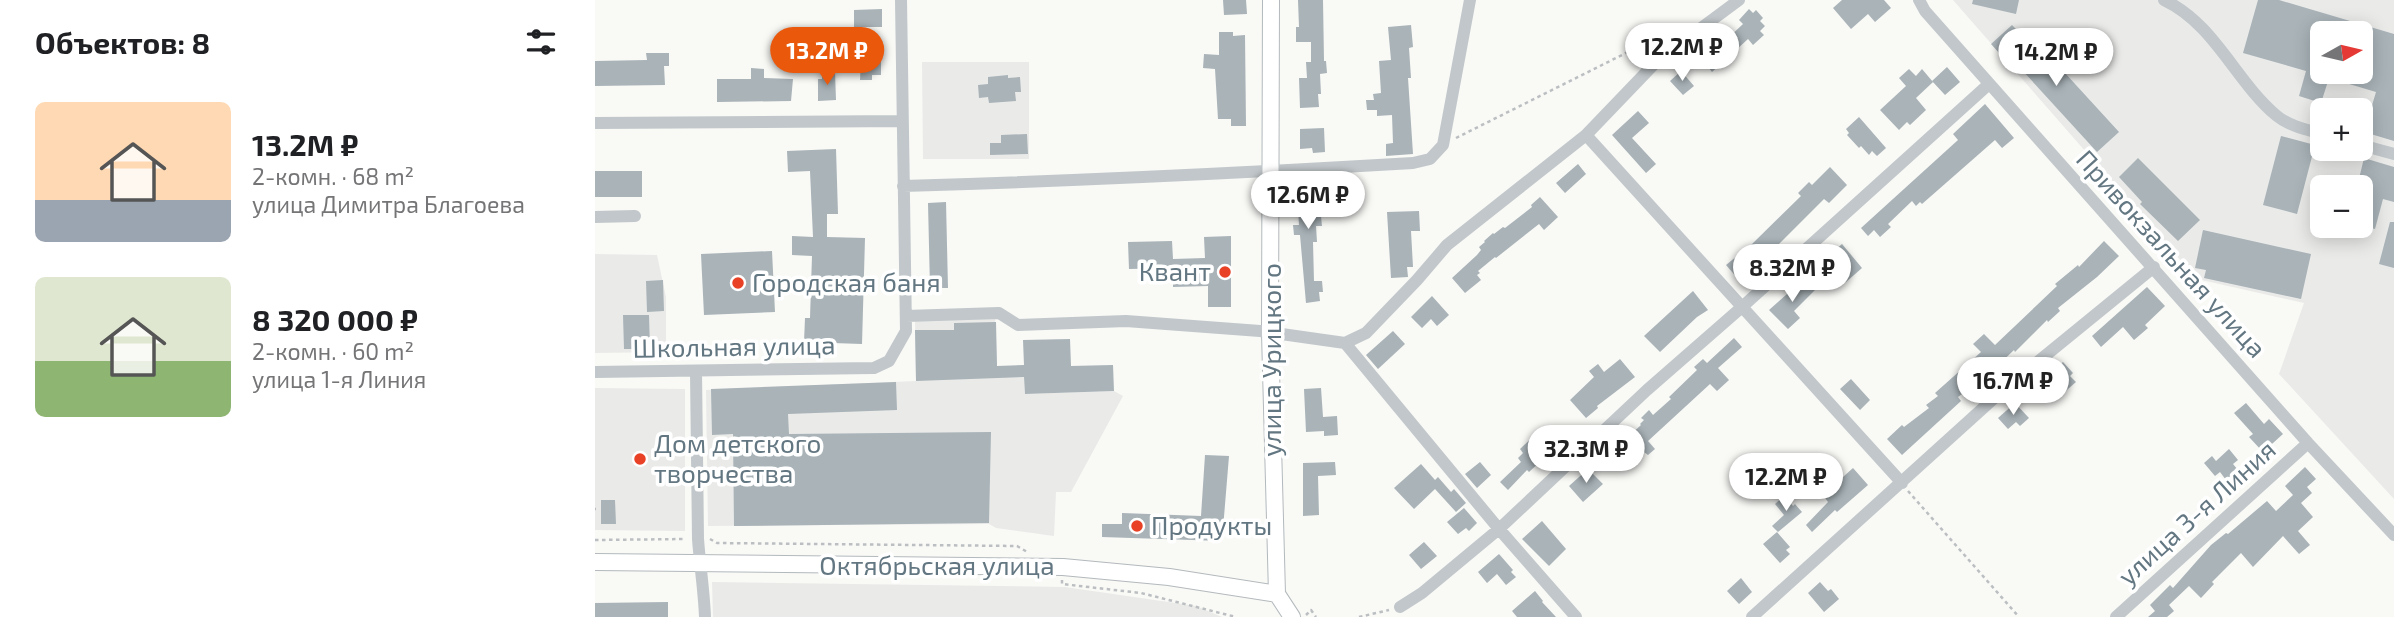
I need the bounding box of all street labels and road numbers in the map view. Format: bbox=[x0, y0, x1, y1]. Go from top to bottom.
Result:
street label: Привокзальная улица bbox=[2070, 143, 2273, 364]
street label: улица Урицкого bbox=[1255, 263, 1287, 457]
street label: Школьная улица bbox=[632, 328, 836, 364]
street label: улица 3-я Линия bbox=[2111, 433, 2282, 591]
street label: Октябрьская улица bbox=[819, 549, 1055, 581]

